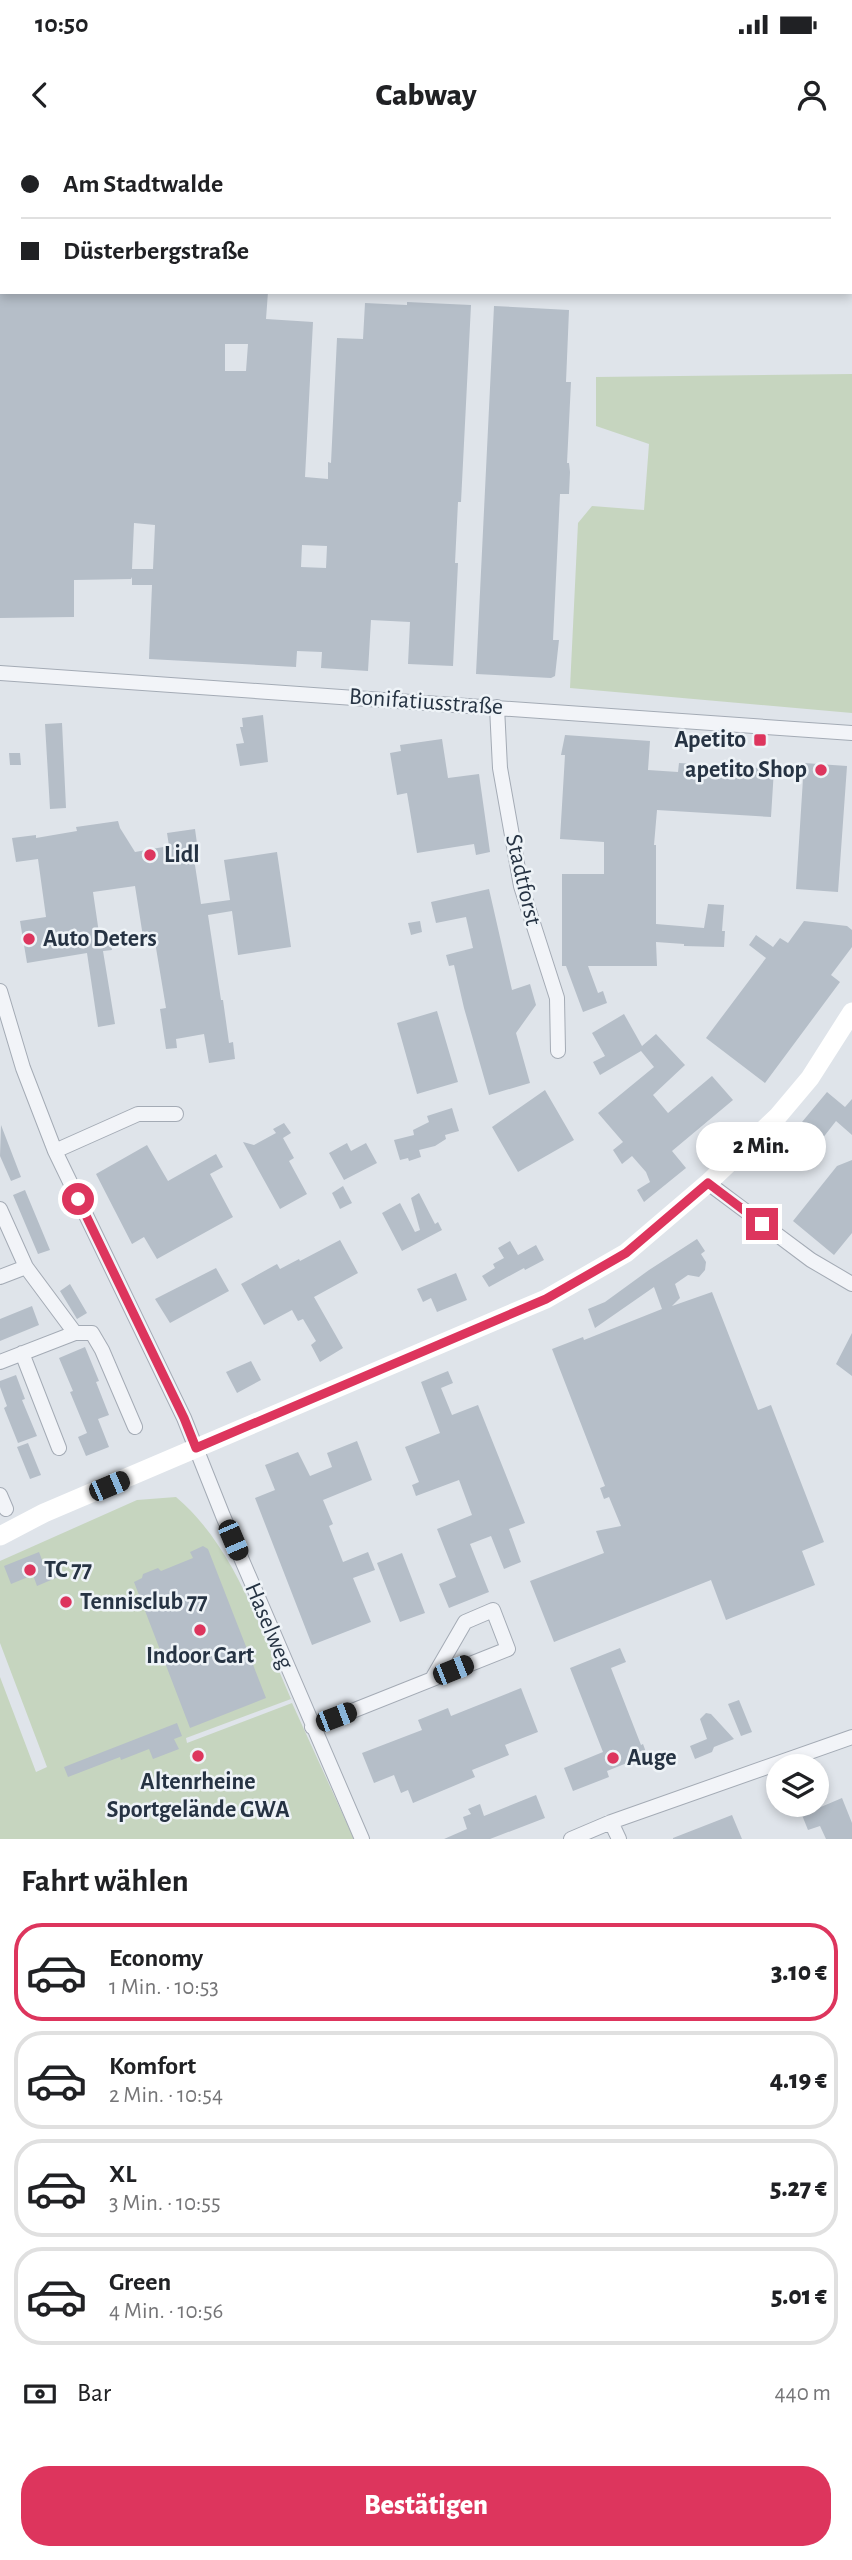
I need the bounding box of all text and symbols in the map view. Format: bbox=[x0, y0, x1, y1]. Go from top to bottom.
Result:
text: 10:50 bbox=[35, 11, 89, 37]
icon: back bbox=[21, 76, 59, 114]
icon: person bbox=[793, 76, 831, 114]
text: Cabway bbox=[375, 79, 477, 111]
text: Am Stadtwalde bbox=[63, 171, 223, 197]
text: Düsterbergstraße bbox=[63, 238, 249, 264]
street label: Bonifatiusstraße bbox=[348, 685, 504, 719]
place label: Apetito bbox=[674, 728, 746, 752]
marker: Apetito bbox=[752, 732, 768, 748]
place label: apetito Shop bbox=[685, 758, 807, 782]
marker: apetito Shop bbox=[813, 762, 829, 778]
street label: Stadtforst bbox=[501, 832, 545, 928]
place label: Lidl bbox=[164, 843, 200, 867]
marker: Lidl bbox=[142, 847, 158, 863]
place label: Auto Deters bbox=[43, 927, 157, 951]
marker: Auto Deters bbox=[21, 931, 37, 947]
callout: 2 Min. bbox=[697, 1122, 827, 1172]
text: 2 Min. bbox=[733, 1135, 789, 1158]
route start bbox=[62, 1183, 94, 1215]
route end bbox=[746, 1208, 778, 1240]
car bbox=[86, 1468, 133, 1504]
car bbox=[216, 1517, 251, 1563]
place label: TC 77 bbox=[44, 1558, 92, 1582]
marker: TC 77 bbox=[22, 1562, 38, 1578]
street label: Haselweg bbox=[240, 1579, 298, 1673]
place label: Tennisclub 77 bbox=[80, 1590, 208, 1614]
marker: Tennisclub 77 bbox=[58, 1594, 74, 1610]
marker: Indoor Cart bbox=[192, 1622, 208, 1638]
place label: Indoor Cart bbox=[146, 1644, 254, 1668]
car bbox=[430, 1652, 477, 1688]
car bbox=[313, 1700, 360, 1734]
place label: Auge bbox=[627, 1746, 677, 1770]
marker: Altenrheine Sportgelände GWA bbox=[190, 1748, 206, 1764]
marker: Auge bbox=[605, 1750, 621, 1766]
map controls bbox=[766, 1754, 829, 1817]
button: layers bbox=[766, 1754, 829, 1817]
place label: Altenrheine Sportgelände GWA bbox=[106, 1770, 290, 1822]
text: Fahrt wählen bbox=[21, 1865, 189, 1897]
icon: car bbox=[25, 1941, 88, 2004]
text: Economy bbox=[109, 1945, 203, 1971]
text: 3.10 € bbox=[771, 1959, 827, 1985]
text: 1 Min. · 10:53 bbox=[109, 1976, 219, 1999]
icon: car bbox=[25, 2049, 88, 2112]
text: Komfort bbox=[109, 2053, 196, 2079]
text: 4.19 € bbox=[770, 2067, 827, 2093]
text: 2 Min. · 10:54 bbox=[109, 2084, 223, 2107]
icon: car bbox=[25, 2157, 88, 2220]
text: XL bbox=[109, 2161, 136, 2187]
text: 5.27 € bbox=[770, 2175, 827, 2201]
text: 3 Min. · 10:55 bbox=[109, 2192, 221, 2215]
icon: car bbox=[25, 2265, 88, 2328]
text: Green bbox=[109, 2269, 171, 2295]
text: 5.01 € bbox=[771, 2283, 827, 2309]
text: 4 Min. · 10:56 bbox=[109, 2300, 223, 2323]
icon: cash bbox=[21, 2375, 59, 2413]
text: Bar bbox=[77, 2380, 111, 2406]
text: 440 m bbox=[775, 2382, 831, 2405]
button: Bestätigen bbox=[21, 2466, 831, 2546]

